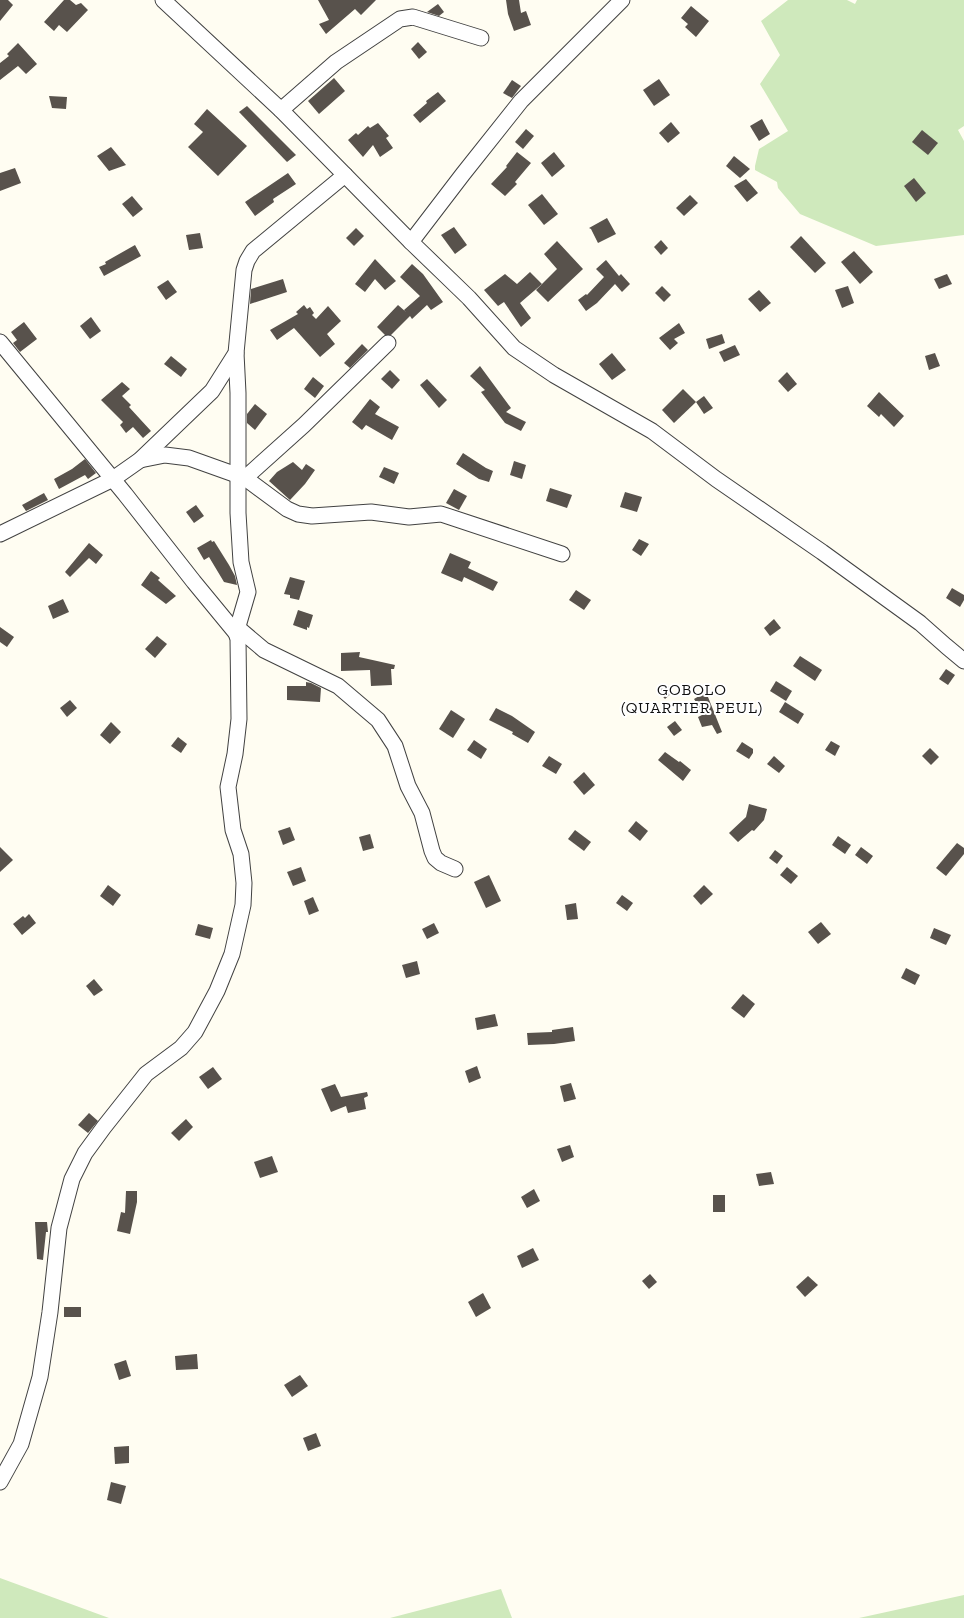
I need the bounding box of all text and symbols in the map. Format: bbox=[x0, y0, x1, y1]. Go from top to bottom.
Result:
district label: GOBOLO (QUARTIER PEUL) bbox=[621, 680, 763, 717]

